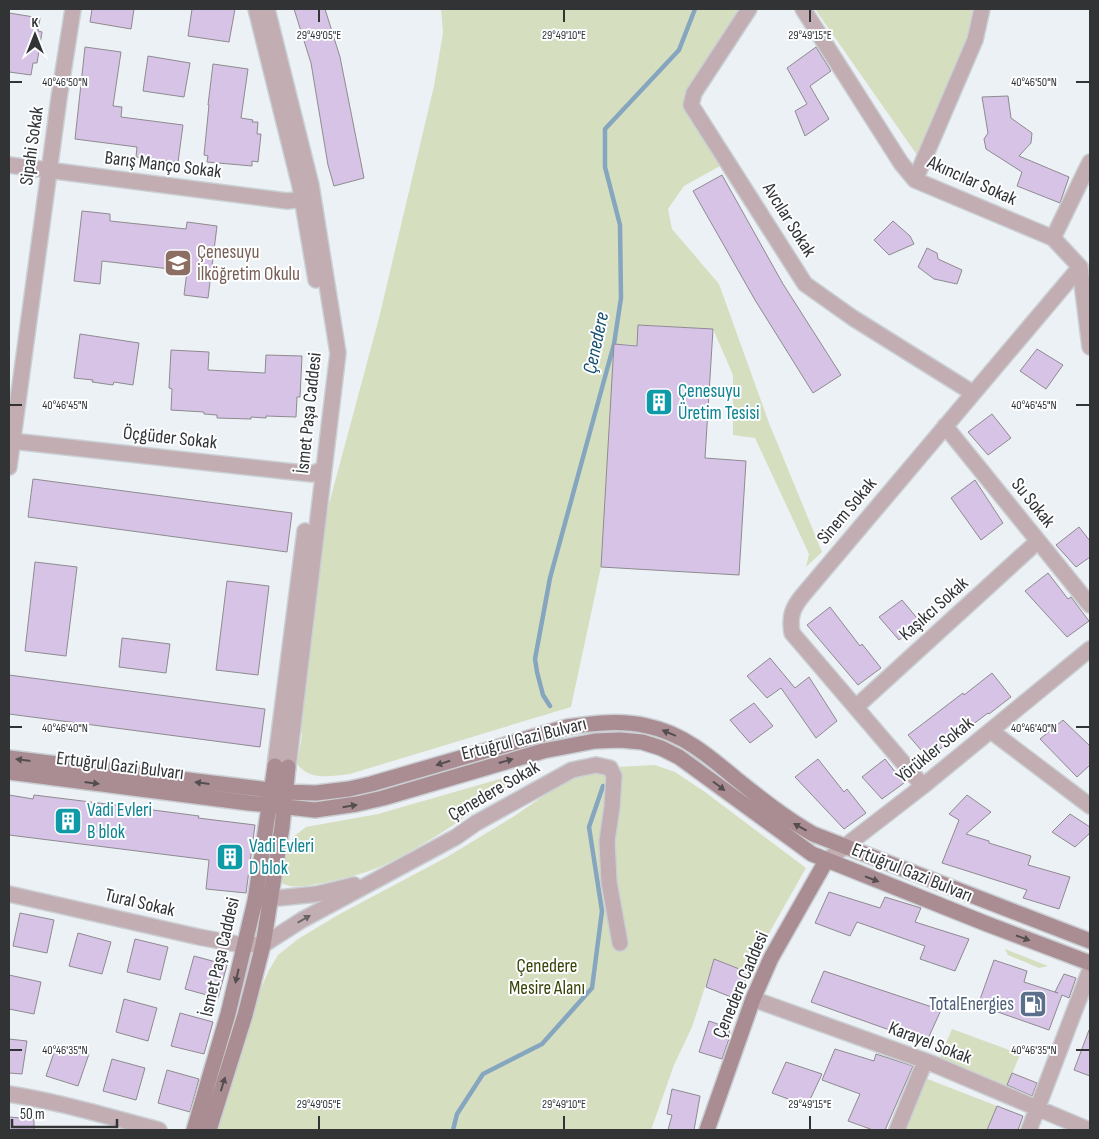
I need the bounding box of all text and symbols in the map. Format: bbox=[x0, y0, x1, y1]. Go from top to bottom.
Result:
north arrow bbox=[10, 10, 60, 60]
text: K bbox=[32, 14, 39, 31]
text: 29°49'05"E bbox=[297, 28, 341, 43]
text: 29°49'10"E bbox=[542, 28, 586, 43]
text: 29°49'15"E bbox=[788, 28, 832, 43]
text: 40°46'50"N bbox=[42, 75, 88, 90]
text: 40°46'50"N bbox=[1011, 75, 1057, 90]
street label: Sipahi Sokak bbox=[15, 104, 49, 187]
street label: Barış Manço Sokak bbox=[103, 146, 224, 184]
street label: Akıncılar Sokak bbox=[923, 151, 1021, 211]
street label: Avcılar Sokak bbox=[757, 178, 821, 262]
place label: Çenesuyu İlköğretim Okulu bbox=[197, 241, 300, 286]
school or university icon: Çenesuyu İlköğretim Okulu bbox=[163, 248, 193, 278]
water label: Çenedere bbox=[578, 310, 614, 376]
street label: İsmet Paşa Caddesi bbox=[291, 351, 327, 475]
place label: Çenesuyu Üretim Tesisi bbox=[678, 380, 760, 425]
building icon: Çenesuyu Üretim Tesisi bbox=[644, 387, 674, 417]
text: 40°46'45"N bbox=[42, 398, 88, 413]
text: 40°46'45"N bbox=[1011, 398, 1057, 413]
street label: Öçgüder Sokak bbox=[122, 422, 219, 454]
street label: Sinem Sokak bbox=[812, 472, 882, 549]
street label: Su Sokak bbox=[1006, 474, 1060, 533]
street label: Kaşıkcı Sokak bbox=[895, 572, 974, 646]
street label: Yörükler Sokak bbox=[892, 711, 979, 788]
street label: Ertuğrul Gazi Bulvarı bbox=[459, 712, 589, 766]
text: 40°46'40"N bbox=[42, 721, 88, 736]
text: 40°46'40"N bbox=[1011, 721, 1057, 736]
one-way arrow bbox=[662, 728, 676, 736]
street label: Ertuğrul Gazi Bulvarı bbox=[55, 747, 185, 785]
street label: Çenedere Sokak bbox=[444, 755, 544, 826]
one-way arrow bbox=[15, 756, 31, 764]
one-way arrow bbox=[498, 757, 514, 765]
one-way arrow bbox=[435, 759, 450, 767]
one-way arrow bbox=[84, 779, 100, 787]
one-way arrow bbox=[194, 779, 210, 787]
one-way arrow bbox=[712, 780, 725, 791]
place label: Vadi Evleri B blok bbox=[87, 799, 152, 844]
one-way arrow bbox=[342, 801, 358, 809]
building icon: Vadi Evleri B blok bbox=[53, 806, 83, 836]
one-way arrow bbox=[793, 823, 808, 831]
place label: Vadi Evleri D blok bbox=[249, 835, 314, 880]
street label: Ertuğrul Gazi Bulvarı bbox=[848, 838, 976, 908]
building icon: Vadi Evleri D blok bbox=[215, 842, 245, 872]
one-way arrow bbox=[865, 875, 880, 883]
street label: Tural Sokak bbox=[103, 884, 178, 922]
street label: İsmet Paşa Caddesi bbox=[195, 895, 245, 1019]
one-way arrow bbox=[297, 915, 311, 924]
street label: Çenedere Caddesi bbox=[708, 928, 774, 1042]
one-way arrow bbox=[1016, 934, 1031, 942]
park label: Çenedere Mesire Alanı bbox=[509, 955, 585, 1000]
one-way arrow bbox=[233, 969, 241, 984]
fuel station icon: TotalEnergies bbox=[1018, 989, 1048, 1019]
place label: TotalEnergies bbox=[929, 993, 1014, 1016]
street label: Karayel Sokak bbox=[885, 1017, 976, 1070]
text: 40°46'35"N bbox=[42, 1043, 88, 1058]
text: 40°46'35"N bbox=[1011, 1043, 1057, 1058]
one-way arrow bbox=[220, 1076, 228, 1091]
scale bar bbox=[12, 1096, 118, 1128]
text: 29°49'05"E bbox=[297, 1097, 341, 1112]
text: 29°49'10"E bbox=[542, 1097, 586, 1112]
text: 29°49'15"E bbox=[788, 1097, 832, 1112]
text: 50 m bbox=[20, 1105, 45, 1124]

